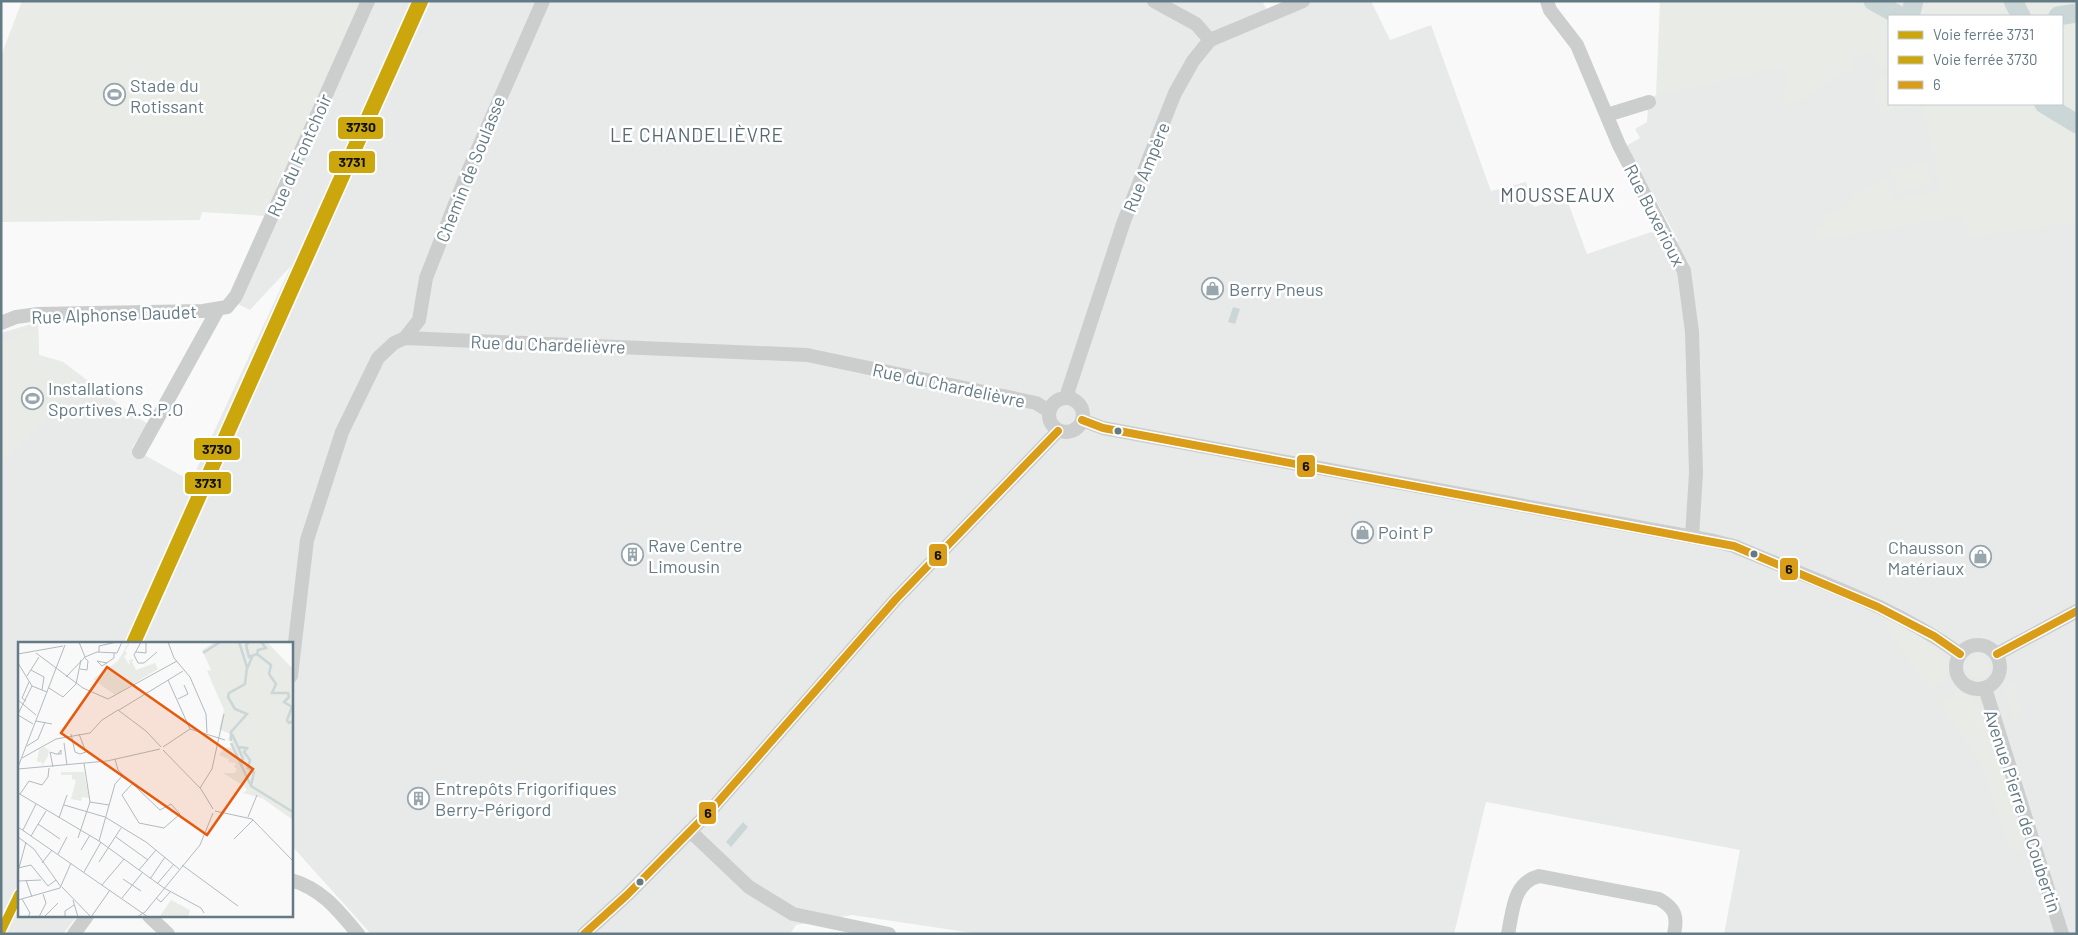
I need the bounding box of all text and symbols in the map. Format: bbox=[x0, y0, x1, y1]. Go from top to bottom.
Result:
legend bbox=[1888, 15, 2063, 105]
text: Voie ferrée 3731 bbox=[1933, 25, 2034, 43]
text: Voie ferrée 3730 bbox=[1933, 50, 2038, 68]
place label: Stade du Rotissant bbox=[130, 74, 204, 117]
text: 6 bbox=[1933, 75, 1941, 93]
sports icon: Stade du Rotissant bbox=[102, 83, 126, 107]
street label: Rue du Fontchoir bbox=[262, 90, 336, 220]
street label: Chemin de Soulasse bbox=[431, 93, 509, 245]
line badge: 3730 bbox=[337, 116, 384, 140]
text: 3730 bbox=[346, 118, 376, 135]
street label: Rue Ampère bbox=[1118, 119, 1174, 215]
district label: LE CHANDELIÈVRE bbox=[610, 123, 784, 146]
line badge: 3731 bbox=[328, 150, 376, 174]
text: 3731 bbox=[339, 153, 366, 170]
street label: Rue Buxerioux bbox=[1620, 160, 1690, 270]
district label: MOUSSEAUX bbox=[1500, 183, 1616, 206]
shop icon: Berry Pneus bbox=[1201, 277, 1225, 301]
place label: Berry Pneus bbox=[1229, 278, 1324, 300]
street label: Rue Alphonse Daudet bbox=[31, 300, 197, 328]
street label: Rue du Chardelièvre bbox=[470, 330, 626, 358]
street label: Rue du Chardelièvre bbox=[871, 358, 1027, 412]
place label: Installations Sportives A.S.P.O bbox=[48, 377, 183, 420]
sports icon: Installations Sportives A.S.P.O bbox=[20, 386, 44, 410]
unlabelled marker bbox=[1113, 426, 1123, 436]
line badge: 3730 bbox=[193, 437, 241, 461]
text: 3730 bbox=[202, 440, 232, 457]
line badge: 6 bbox=[1296, 454, 1316, 478]
text: 6 bbox=[1302, 457, 1310, 474]
line badge: 3731 bbox=[184, 471, 232, 495]
text: 3731 bbox=[195, 474, 222, 491]
shop icon: Point P bbox=[1350, 520, 1374, 544]
place label: Point P bbox=[1378, 521, 1433, 543]
place label: Rave Centre Limousin bbox=[648, 534, 742, 577]
place label: Chausson Matériaux bbox=[1888, 536, 1964, 579]
building icon: Rave Centre Limousin bbox=[620, 543, 644, 567]
line badge: 6 bbox=[928, 543, 948, 567]
shop icon: Chausson Matériaux bbox=[1968, 545, 1992, 569]
text: 6 bbox=[934, 546, 942, 563]
unlabelled marker bbox=[1749, 549, 1759, 559]
line badge: 6 bbox=[1779, 557, 1799, 581]
text: 6 bbox=[1785, 560, 1793, 577]
inset map bbox=[18, 642, 292, 918]
street label: Avenue Pierre de Coubertin bbox=[1980, 707, 2066, 915]
place label: Entrepôts Frigorifiques Berry-Périgord bbox=[435, 777, 617, 820]
building icon: Entrepôts Frigorifiques Berry-Périgord bbox=[407, 786, 431, 810]
line badge: 6 bbox=[698, 801, 717, 825]
text: 6 bbox=[704, 804, 712, 821]
unlabelled marker bbox=[635, 877, 645, 887]

